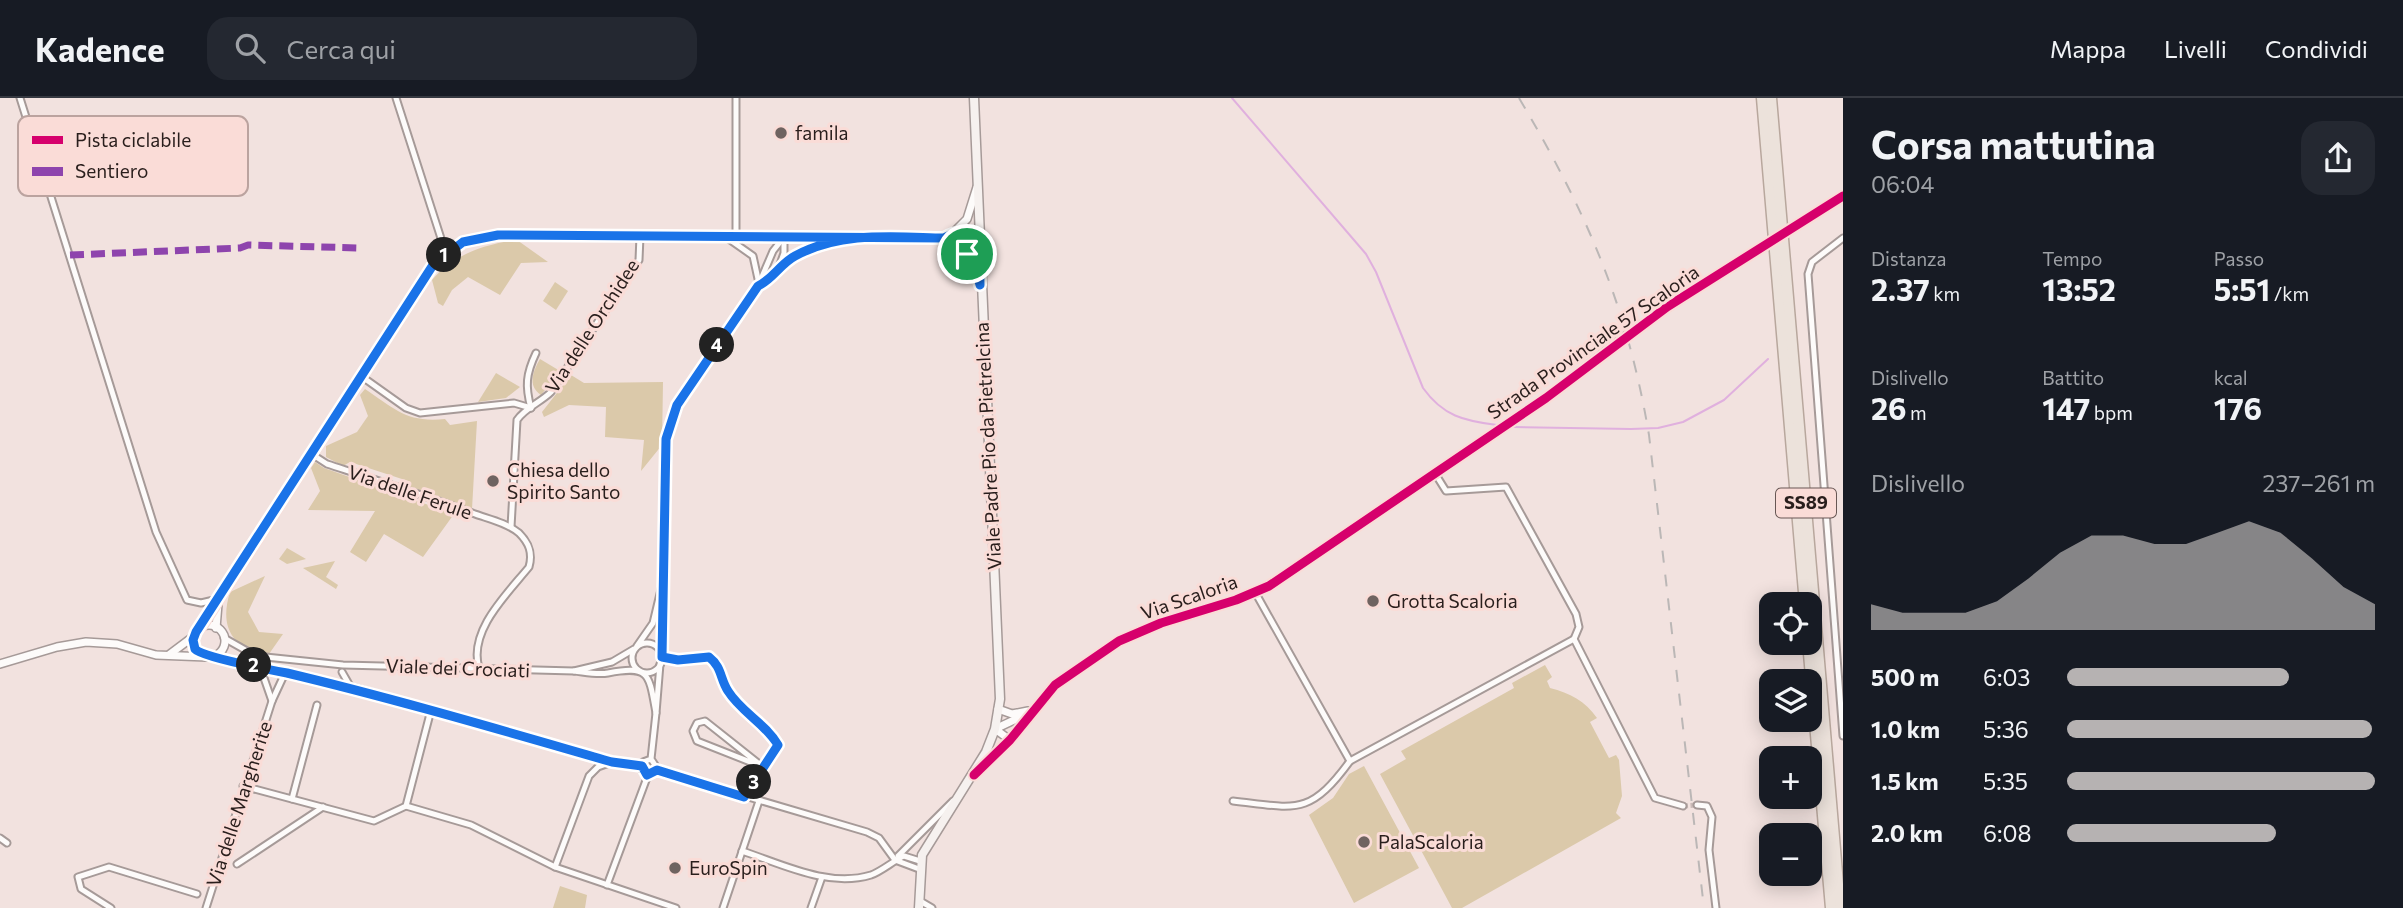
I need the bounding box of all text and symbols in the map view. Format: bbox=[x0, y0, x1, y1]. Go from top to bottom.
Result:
search box bbox=[207, 17, 697, 80]
text: Kadence bbox=[35, 28, 165, 69]
icon: search bbox=[231, 29, 269, 67]
text: Cerca qui bbox=[287, 33, 396, 64]
text: Mappa bbox=[2050, 34, 2126, 63]
text: Livelli bbox=[2164, 34, 2227, 63]
text: Condividi bbox=[2265, 34, 2368, 63]
legend bbox=[18, 116, 248, 196]
text: Corsa mattutina bbox=[1871, 120, 2155, 167]
place label: famila bbox=[795, 121, 848, 144]
button: share bbox=[2301, 121, 2375, 195]
marker: famila bbox=[773, 125, 789, 141]
text: Pista ciclabile bbox=[75, 128, 191, 151]
text: Sentiero bbox=[75, 159, 148, 182]
text: 06:04 bbox=[1871, 170, 1934, 198]
pin bbox=[937, 224, 997, 284]
icon: arrive bbox=[948, 235, 986, 273]
pin: 1 bbox=[426, 238, 462, 272]
text: 1 bbox=[439, 243, 448, 266]
text: Distanza bbox=[1871, 247, 1946, 270]
text: Tempo bbox=[2042, 247, 2102, 270]
text: Passo bbox=[2214, 247, 2264, 270]
street label: Via delle Orchidee bbox=[540, 255, 643, 397]
street label: Strada Provinciale 57 Scaloria bbox=[1483, 260, 1703, 423]
text: 2.37 bbox=[1871, 270, 1930, 307]
text: 13:52 bbox=[2042, 270, 2116, 307]
text: 5:51 bbox=[2214, 270, 2270, 307]
text: km bbox=[1930, 282, 1960, 305]
text: /km bbox=[2270, 282, 2309, 305]
street label: Viale Padre Pio da Pietrelcina bbox=[970, 322, 1005, 571]
pin: 4 bbox=[700, 328, 734, 362]
text: 4 bbox=[711, 333, 722, 356]
text: Dislivello bbox=[1871, 366, 1949, 389]
text: Battito bbox=[2042, 366, 2104, 389]
text: kcal bbox=[2214, 366, 2248, 389]
text: 26 bbox=[1871, 389, 1906, 426]
text: 147 bbox=[2042, 389, 2090, 426]
text: 176 bbox=[2214, 389, 2262, 426]
text: m bbox=[1906, 401, 1927, 424]
text: bpm bbox=[2090, 401, 2133, 424]
place label: Chiesa dello Spirito Santo bbox=[507, 458, 620, 503]
street label: Via delle Ferule bbox=[345, 460, 475, 523]
text: Dislivello bbox=[1871, 469, 1965, 497]
text: 237–261 m bbox=[2263, 469, 2375, 497]
marker: Chiesa dello Spirito Santo bbox=[485, 473, 501, 489]
road number: SS89 bbox=[1776, 488, 1836, 517]
street label: Via Scaloria bbox=[1138, 569, 1240, 624]
place label: Grotta Scaloria bbox=[1387, 589, 1518, 612]
map controls bbox=[1759, 592, 1822, 886]
button: locate bbox=[1759, 592, 1822, 655]
marker: Grotta Scaloria bbox=[1365, 593, 1381, 609]
pin: 2 bbox=[236, 648, 272, 682]
text: 2 bbox=[248, 653, 259, 676]
street label: Viale dei Crociati bbox=[385, 653, 531, 682]
text: 500 m bbox=[1871, 663, 1939, 691]
text: 6:03 bbox=[1983, 663, 2030, 691]
button: layers bbox=[1759, 669, 1822, 732]
text: 1.0 km bbox=[1871, 715, 1940, 743]
text: 5:36 bbox=[1983, 715, 2029, 743]
street label: Via delle Margherite bbox=[201, 718, 276, 890]
button: + bbox=[1759, 746, 1822, 809]
pin: 3 bbox=[736, 764, 772, 800]
text: 1.5 km bbox=[1871, 767, 1939, 795]
text: 5:35 bbox=[1983, 767, 2028, 795]
text: 3 bbox=[748, 770, 759, 793]
text: 2.0 km bbox=[1871, 819, 1943, 847]
text: 6:08 bbox=[1983, 819, 2031, 847]
button: − bbox=[1759, 823, 1822, 886]
place label: PalaScaloria bbox=[1378, 830, 1484, 853]
marker: PalaScaloria bbox=[1356, 834, 1372, 850]
place label: EuroSpin bbox=[689, 856, 768, 879]
marker: EuroSpin bbox=[667, 860, 683, 876]

